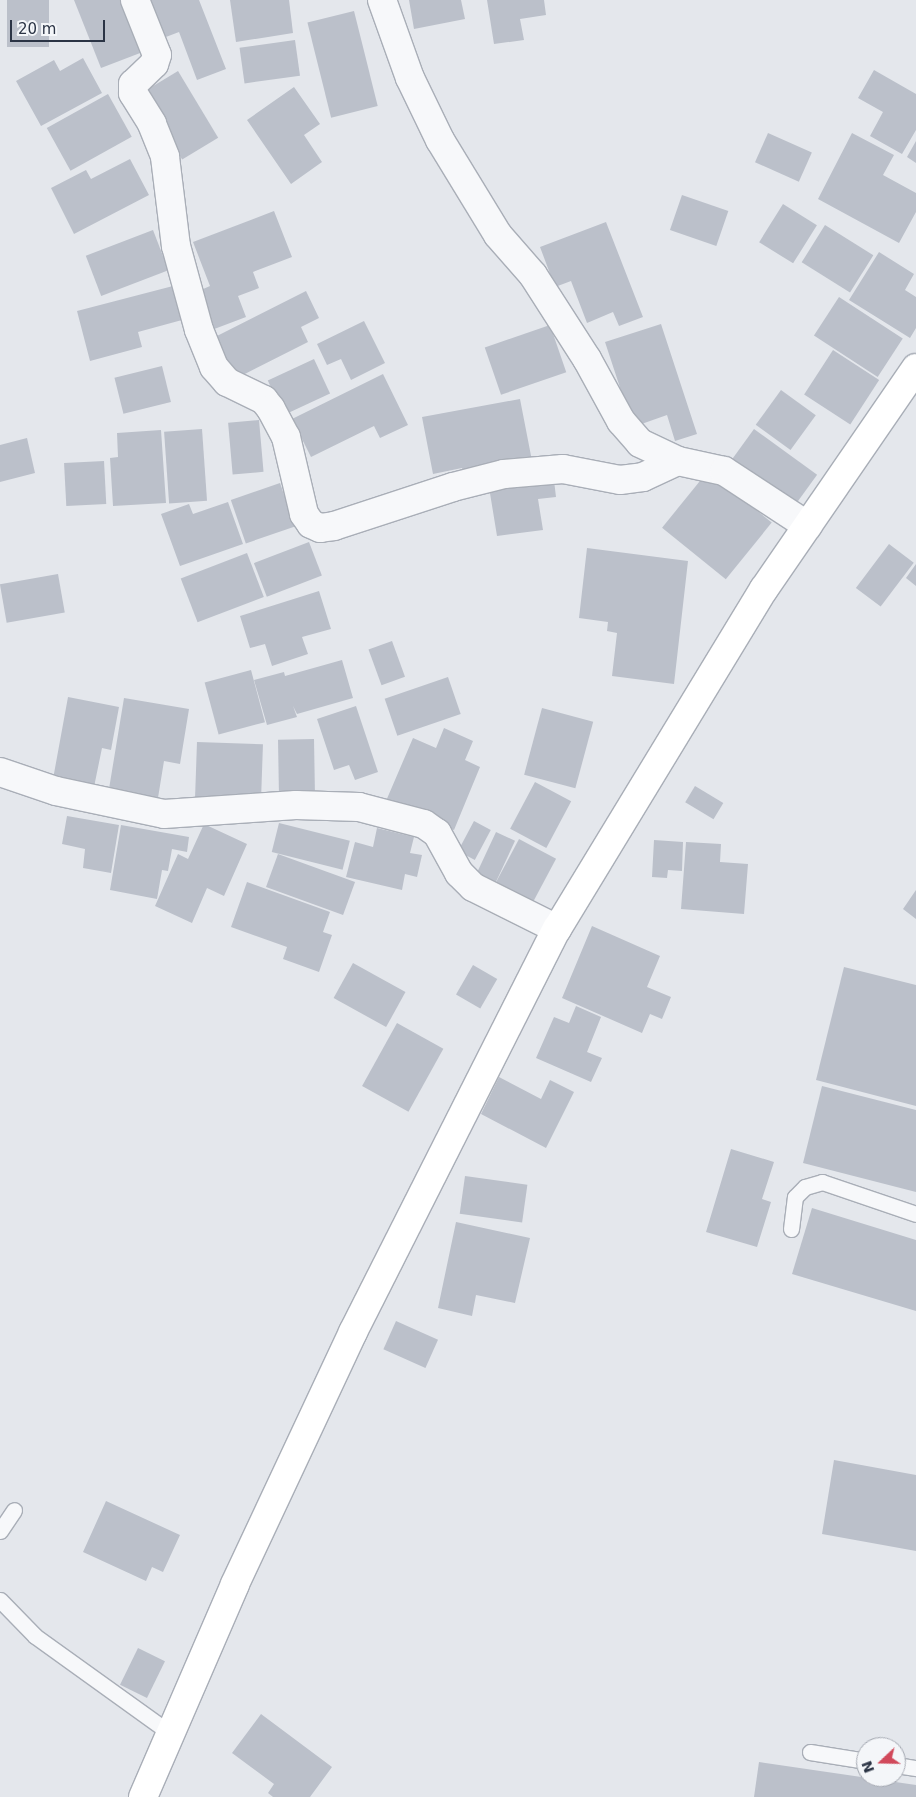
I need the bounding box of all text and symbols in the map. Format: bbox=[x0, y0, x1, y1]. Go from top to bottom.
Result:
scale bar bbox=[12, 10, 108, 42]
text: 20 m bbox=[18, 20, 56, 38]
north arrow bbox=[856, 1737, 906, 1787]
text: N bbox=[858, 1759, 877, 1775]

